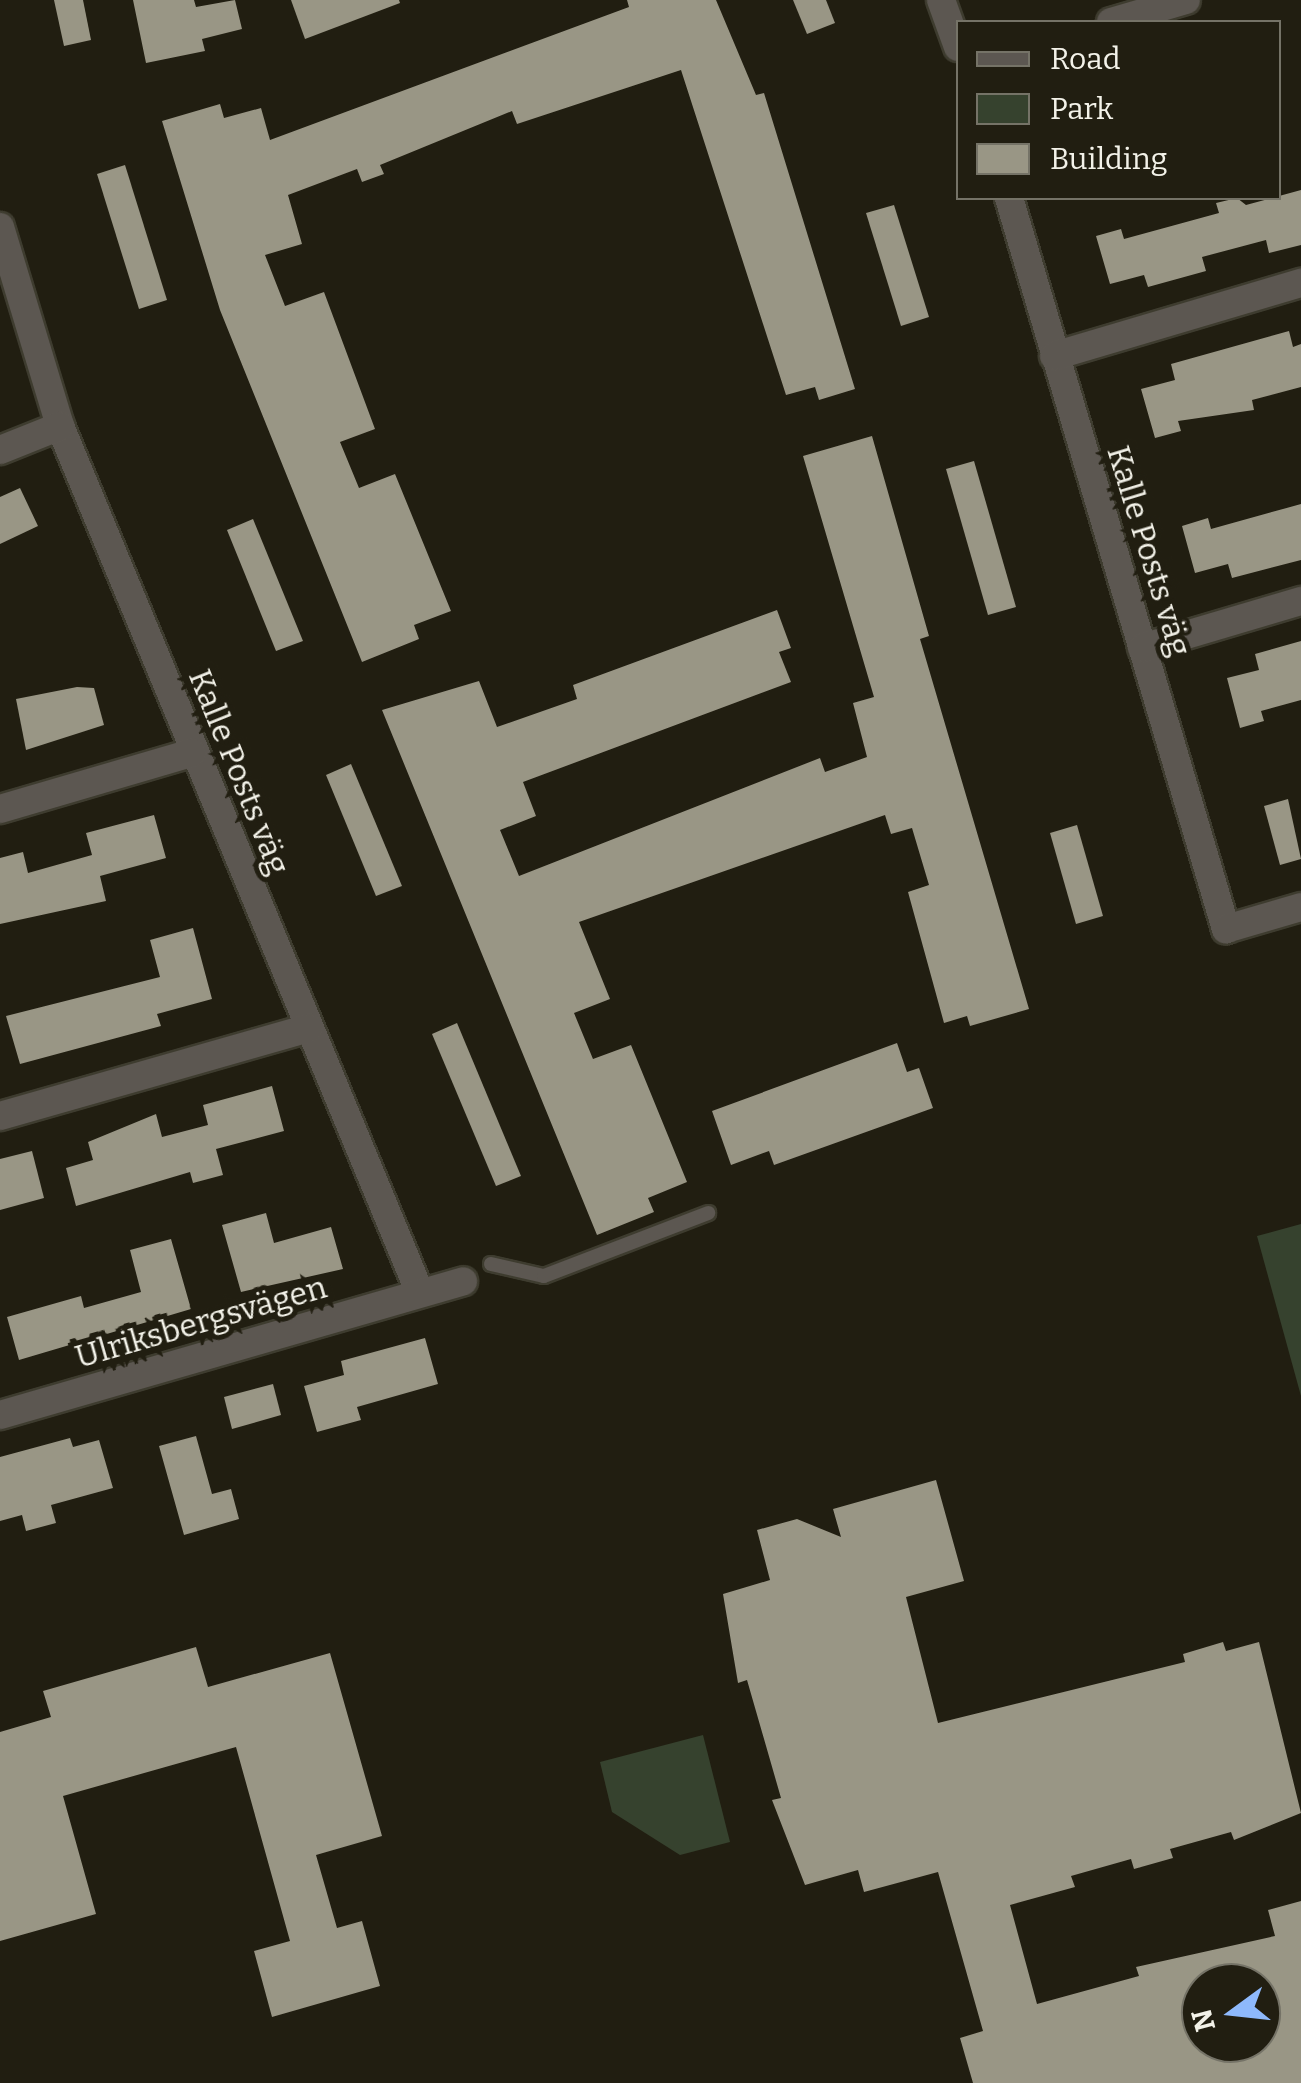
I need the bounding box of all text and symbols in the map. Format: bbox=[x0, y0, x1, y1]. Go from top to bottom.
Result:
legend bbox=[956, 20, 1281, 200]
text: Road bbox=[1050, 41, 1121, 77]
text: Park bbox=[1050, 91, 1113, 127]
text: Building bbox=[1050, 141, 1168, 177]
street label: Kalle Posts väg bbox=[1099, 441, 1199, 661]
street label: Kalle Posts väg bbox=[180, 664, 298, 880]
street label: Ulriksbergsvägen bbox=[71, 1268, 331, 1376]
north arrow bbox=[1181, 1963, 1281, 2063]
text: N bbox=[1185, 2006, 1222, 2035]

